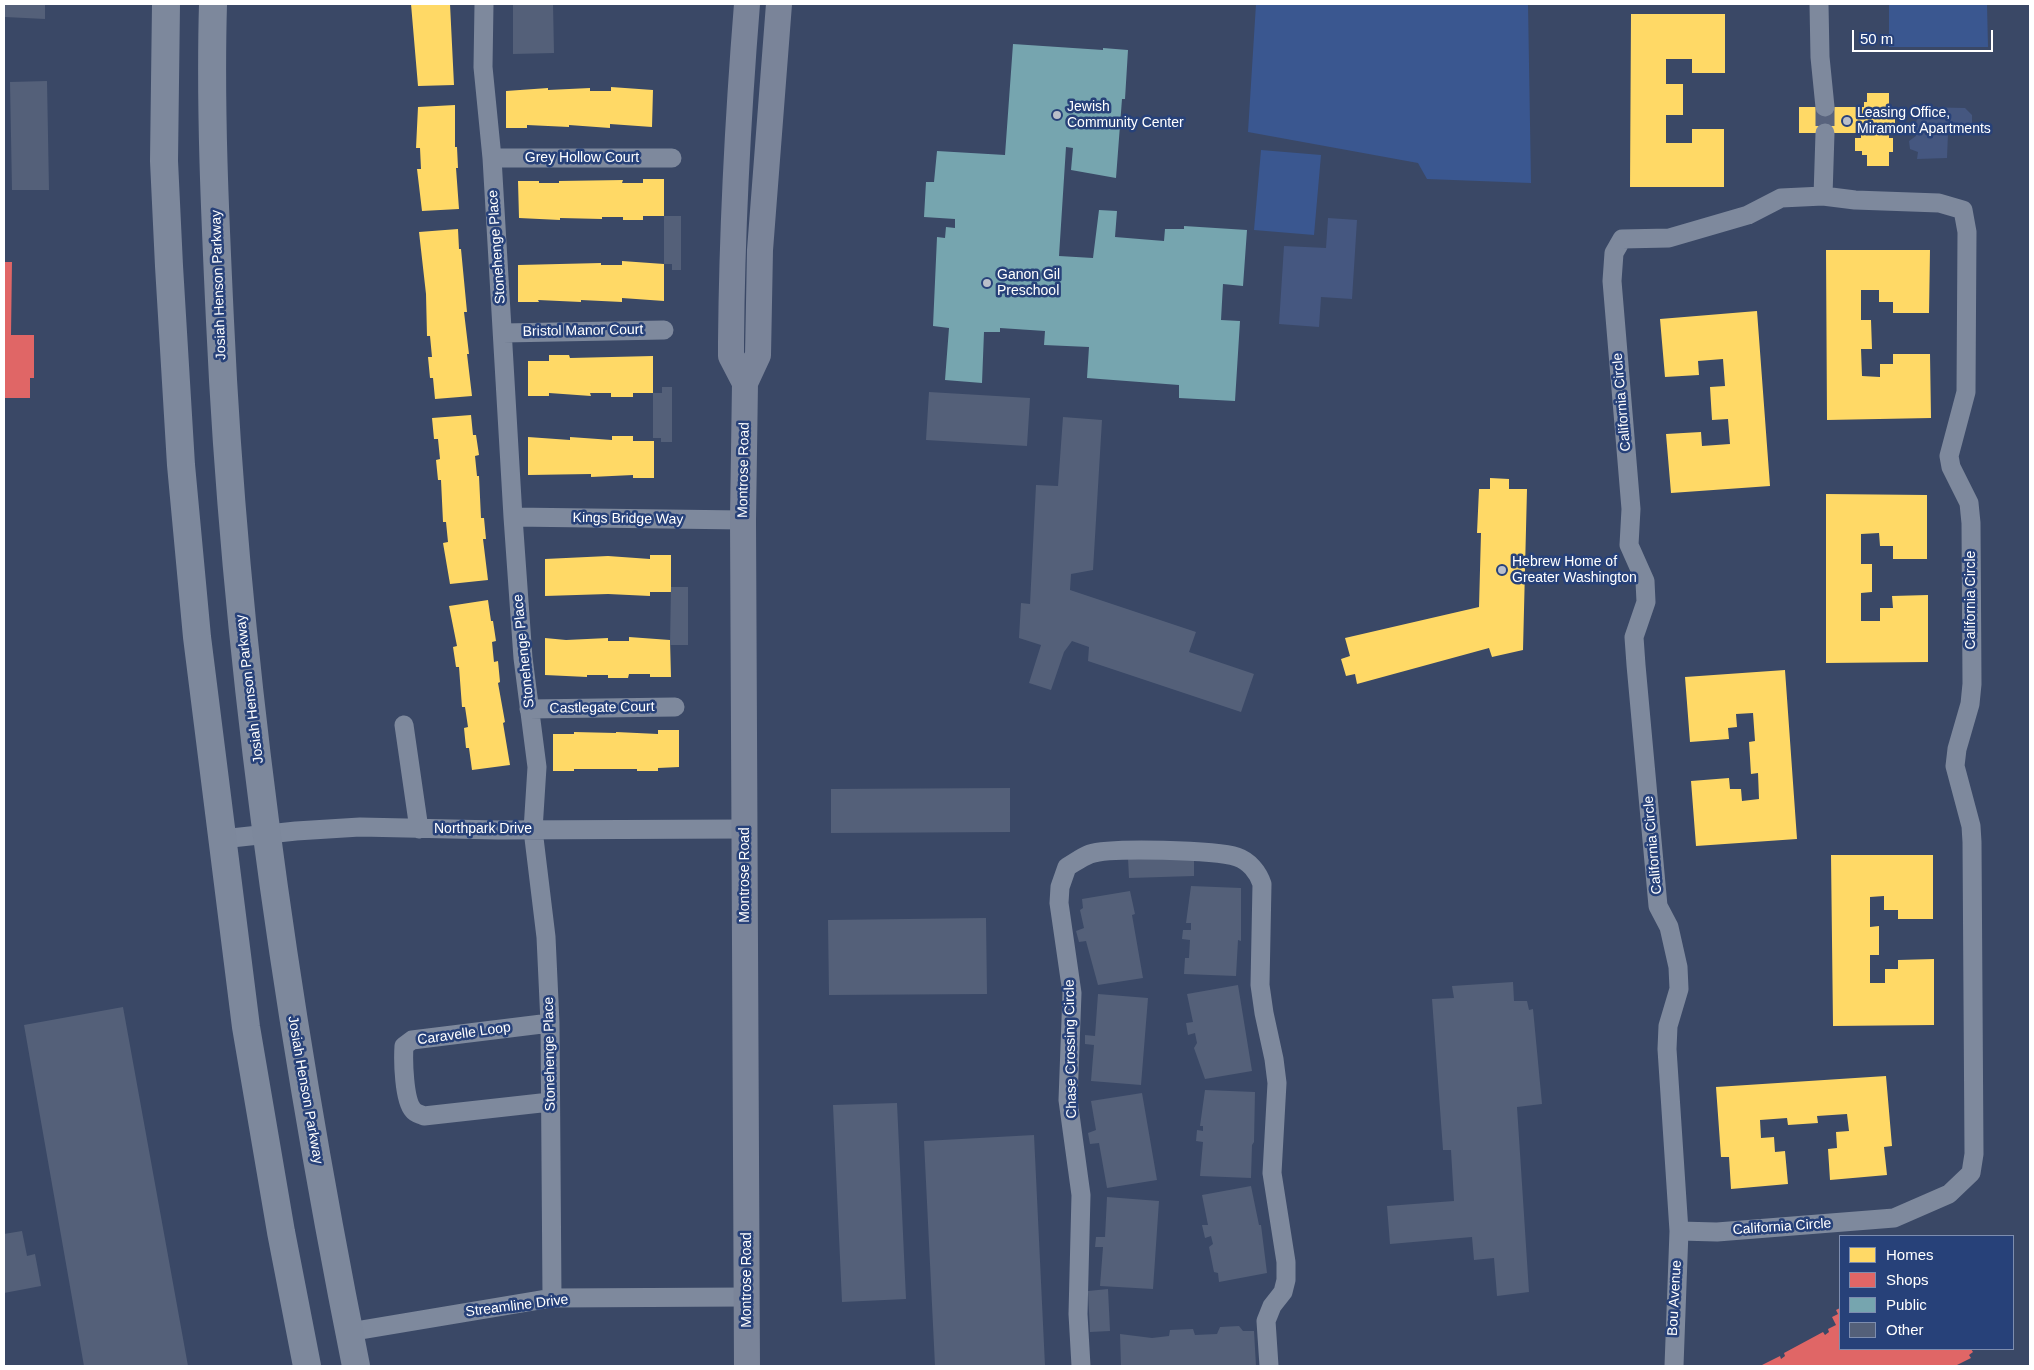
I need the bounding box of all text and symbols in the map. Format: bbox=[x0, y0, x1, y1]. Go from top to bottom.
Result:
scale bar bbox=[1854, 20, 1995, 52]
text: 50 m bbox=[1860, 30, 1893, 47]
place label: Jewish Community Center bbox=[1067, 99, 1184, 132]
place label: Leasing Office, Miramont Apartments bbox=[1857, 105, 1991, 138]
marker: Jewish Community Center bbox=[1051, 109, 1063, 121]
marker: Leasing Office, Miramont Apartments bbox=[1841, 115, 1853, 127]
street label: Grey Hollow Court bbox=[525, 150, 639, 166]
street label: Stonehenge Place bbox=[485, 189, 509, 305]
street label: Josiah Henson Parkway bbox=[208, 210, 230, 360]
place label: Ganon Gil Preschool bbox=[997, 267, 1060, 300]
marker: Ganon Gil Preschool bbox=[981, 277, 993, 289]
street label: Bristol Manor Court bbox=[523, 322, 643, 340]
street label: California Circle bbox=[1609, 352, 1635, 452]
street label: Montrose Road bbox=[735, 422, 753, 518]
street label: Kings Bridge Way bbox=[572, 510, 684, 528]
street label: California Circle bbox=[1963, 551, 1979, 649]
place label: Hebrew Home of Greater Washington bbox=[1512, 554, 1637, 586]
marker: Hebrew Home of Greater Washington bbox=[1496, 564, 1508, 576]
street label: Stonehenge Place bbox=[510, 593, 538, 709]
street label: Josiah Henson Parkway bbox=[233, 613, 267, 765]
street label: Castlegate Court bbox=[549, 699, 655, 717]
street label: California Circle bbox=[1640, 795, 1666, 895]
street label: Northpark Drive bbox=[434, 821, 532, 837]
street label: Montrose Road bbox=[737, 827, 753, 923]
street label: Chase Crossing Circle bbox=[1061, 979, 1081, 1119]
street label: Stonehenge Place bbox=[541, 997, 559, 1111]
street label: Josiah Henson Parkway bbox=[284, 1015, 326, 1165]
street label: Caravelle Loop bbox=[416, 1019, 512, 1049]
street label: California Circle bbox=[1732, 1215, 1832, 1239]
street label: Montrose Road bbox=[739, 1232, 755, 1328]
legend bbox=[1839, 1235, 2014, 1350]
text: Homes bbox=[1886, 1246, 1934, 1263]
street label: Bou Avenue bbox=[1665, 1260, 1685, 1336]
text: Shops bbox=[1886, 1271, 1929, 1288]
street label: Streamline Drive bbox=[465, 1291, 569, 1321]
text: Public bbox=[1886, 1296, 1927, 1313]
text: Other bbox=[1886, 1321, 1924, 1338]

